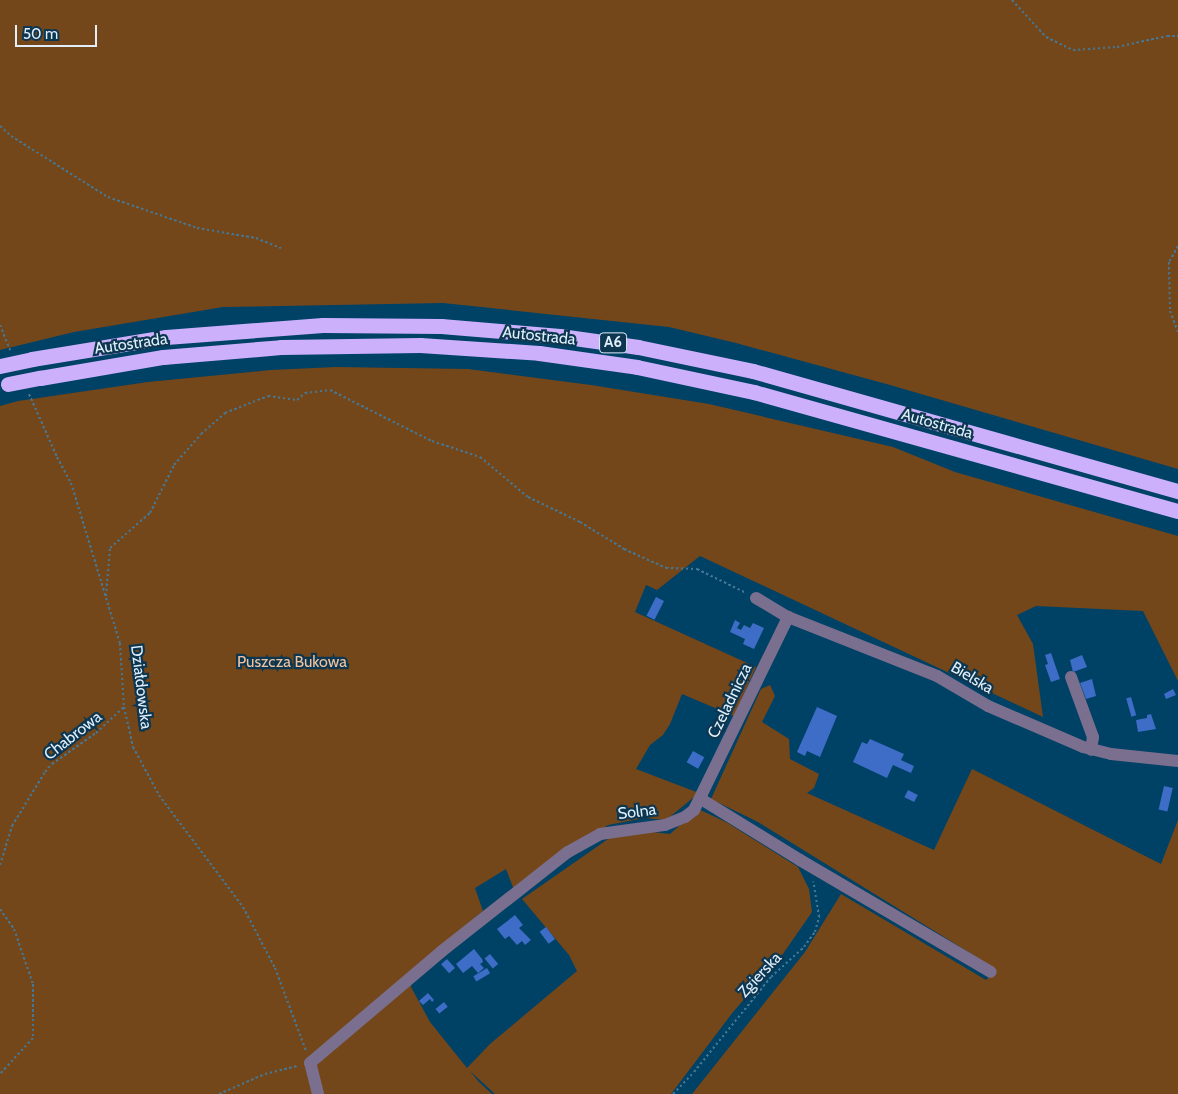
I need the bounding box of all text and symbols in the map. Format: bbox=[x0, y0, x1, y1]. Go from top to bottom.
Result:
scale bar bbox=[18, 15, 100, 47]
text: 50 m bbox=[23, 25, 58, 43]
street label: Autostrada bbox=[502, 323, 576, 349]
street label: Autostrada bbox=[93, 329, 169, 359]
road number: A6 bbox=[598, 330, 628, 356]
street label: Autostrada bbox=[899, 405, 975, 443]
street label: Działdowska bbox=[126, 644, 156, 730]
park label: Puszcza Bukowa bbox=[237, 652, 347, 672]
street label: Bielska bbox=[947, 658, 997, 698]
street label: Czeladnicza bbox=[704, 661, 756, 741]
street label: Chabrowa bbox=[40, 708, 106, 764]
street label: Solna bbox=[617, 800, 657, 824]
street label: Zgierska bbox=[734, 948, 786, 1002]

